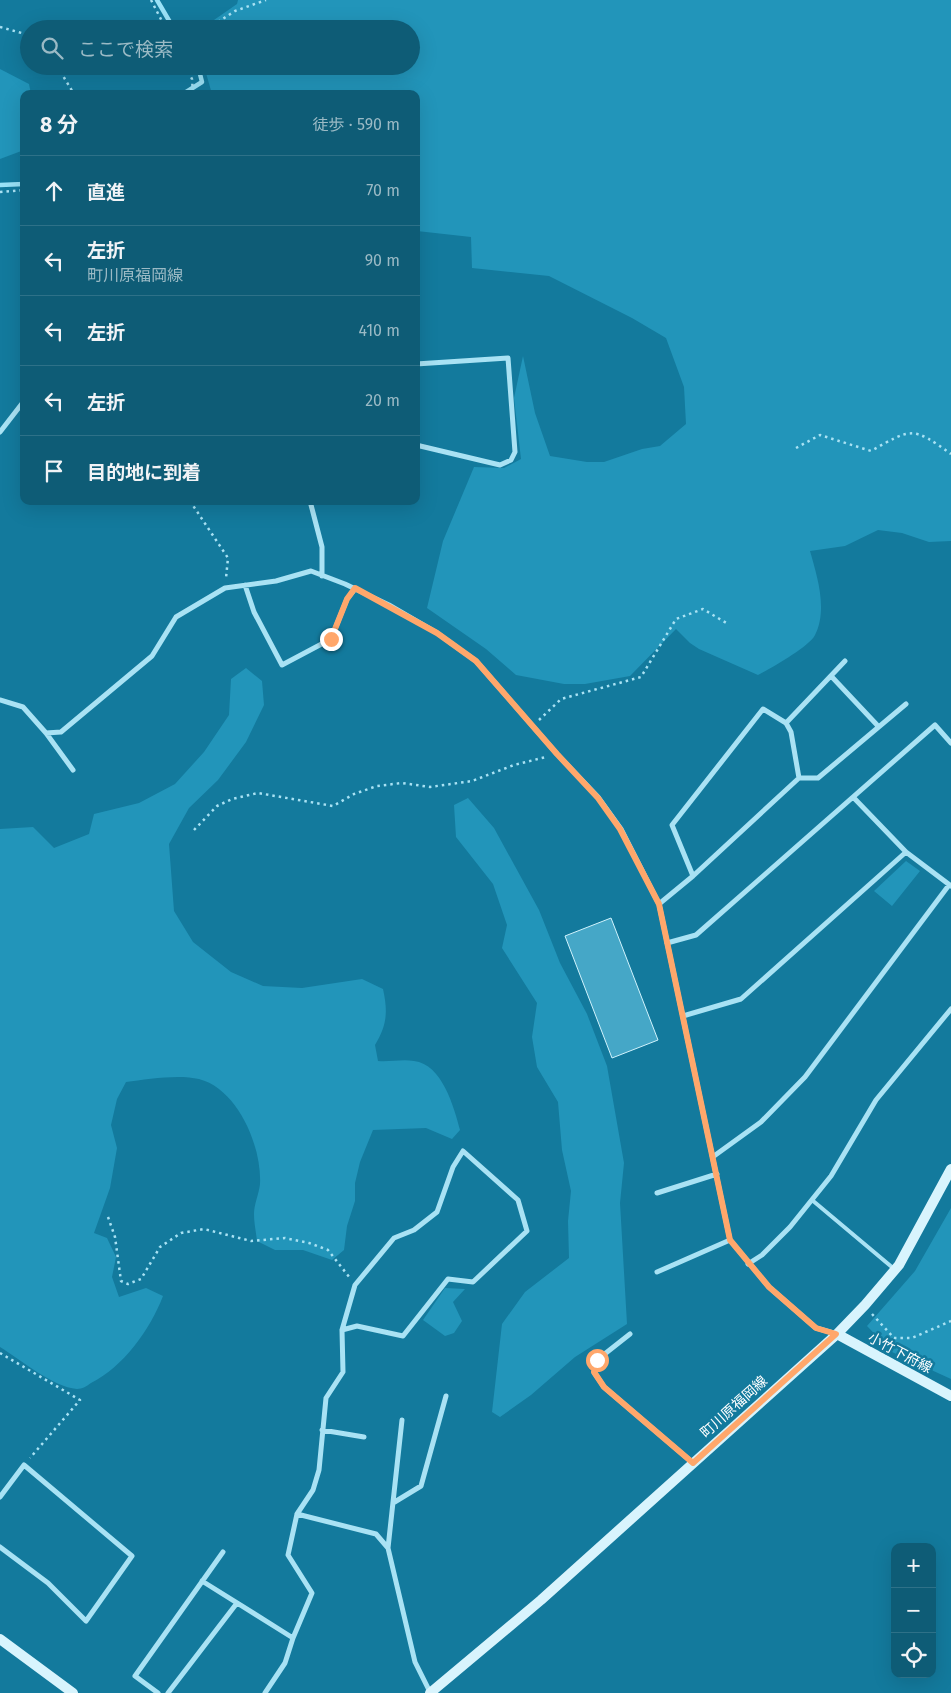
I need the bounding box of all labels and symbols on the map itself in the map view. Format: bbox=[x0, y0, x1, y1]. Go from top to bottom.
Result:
route end bbox=[320, 628, 343, 651]
street label: 小竹下府線 bbox=[865, 1329, 935, 1377]
route start bbox=[586, 1349, 609, 1372]
street label: 町川原福岡線 bbox=[697, 1373, 771, 1441]

